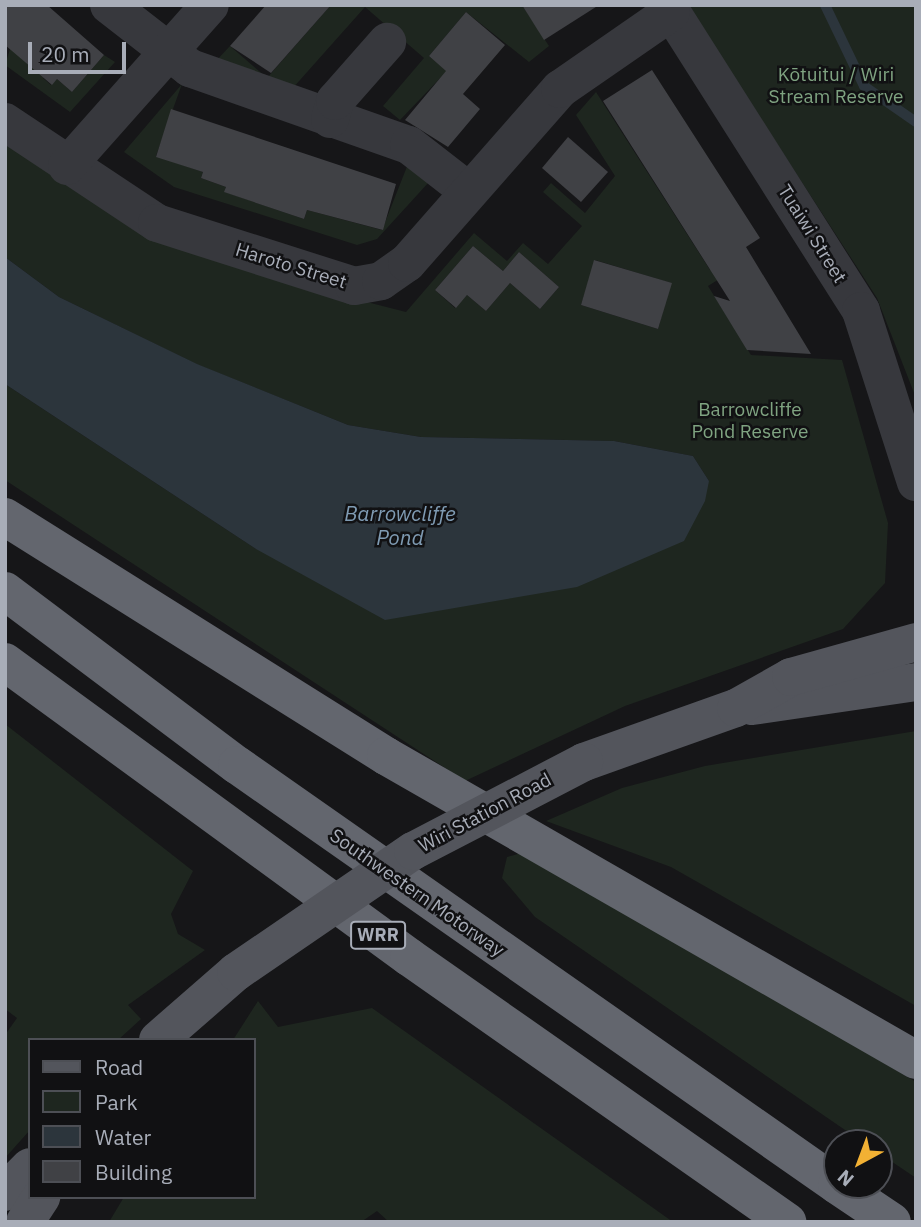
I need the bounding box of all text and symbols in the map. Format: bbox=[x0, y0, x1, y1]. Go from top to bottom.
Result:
scale bar bbox=[32, 28, 130, 72]
text: 20 m bbox=[41, 40, 90, 68]
park label: Kōtuitui / Wiri Stream Reserve bbox=[768, 64, 904, 108]
street label: Tuaiwi Street bbox=[773, 181, 851, 287]
street label: Haroto Street bbox=[233, 238, 349, 294]
park label: Barrowcliffe Pond Reserve bbox=[692, 399, 808, 443]
water label: Barrowcliffe Pond bbox=[344, 500, 456, 550]
street label: Wiri Station Road bbox=[415, 768, 555, 858]
street label: Southwestern Motorway bbox=[325, 824, 509, 962]
road number: WRR bbox=[350, 920, 406, 950]
legend bbox=[28, 1038, 256, 1199]
text: Road bbox=[95, 1053, 143, 1081]
text: Park bbox=[95, 1088, 138, 1116]
text: Water bbox=[95, 1123, 151, 1151]
north arrow bbox=[823, 1129, 893, 1199]
text: Building bbox=[95, 1158, 172, 1186]
text: N bbox=[832, 1165, 859, 1192]

